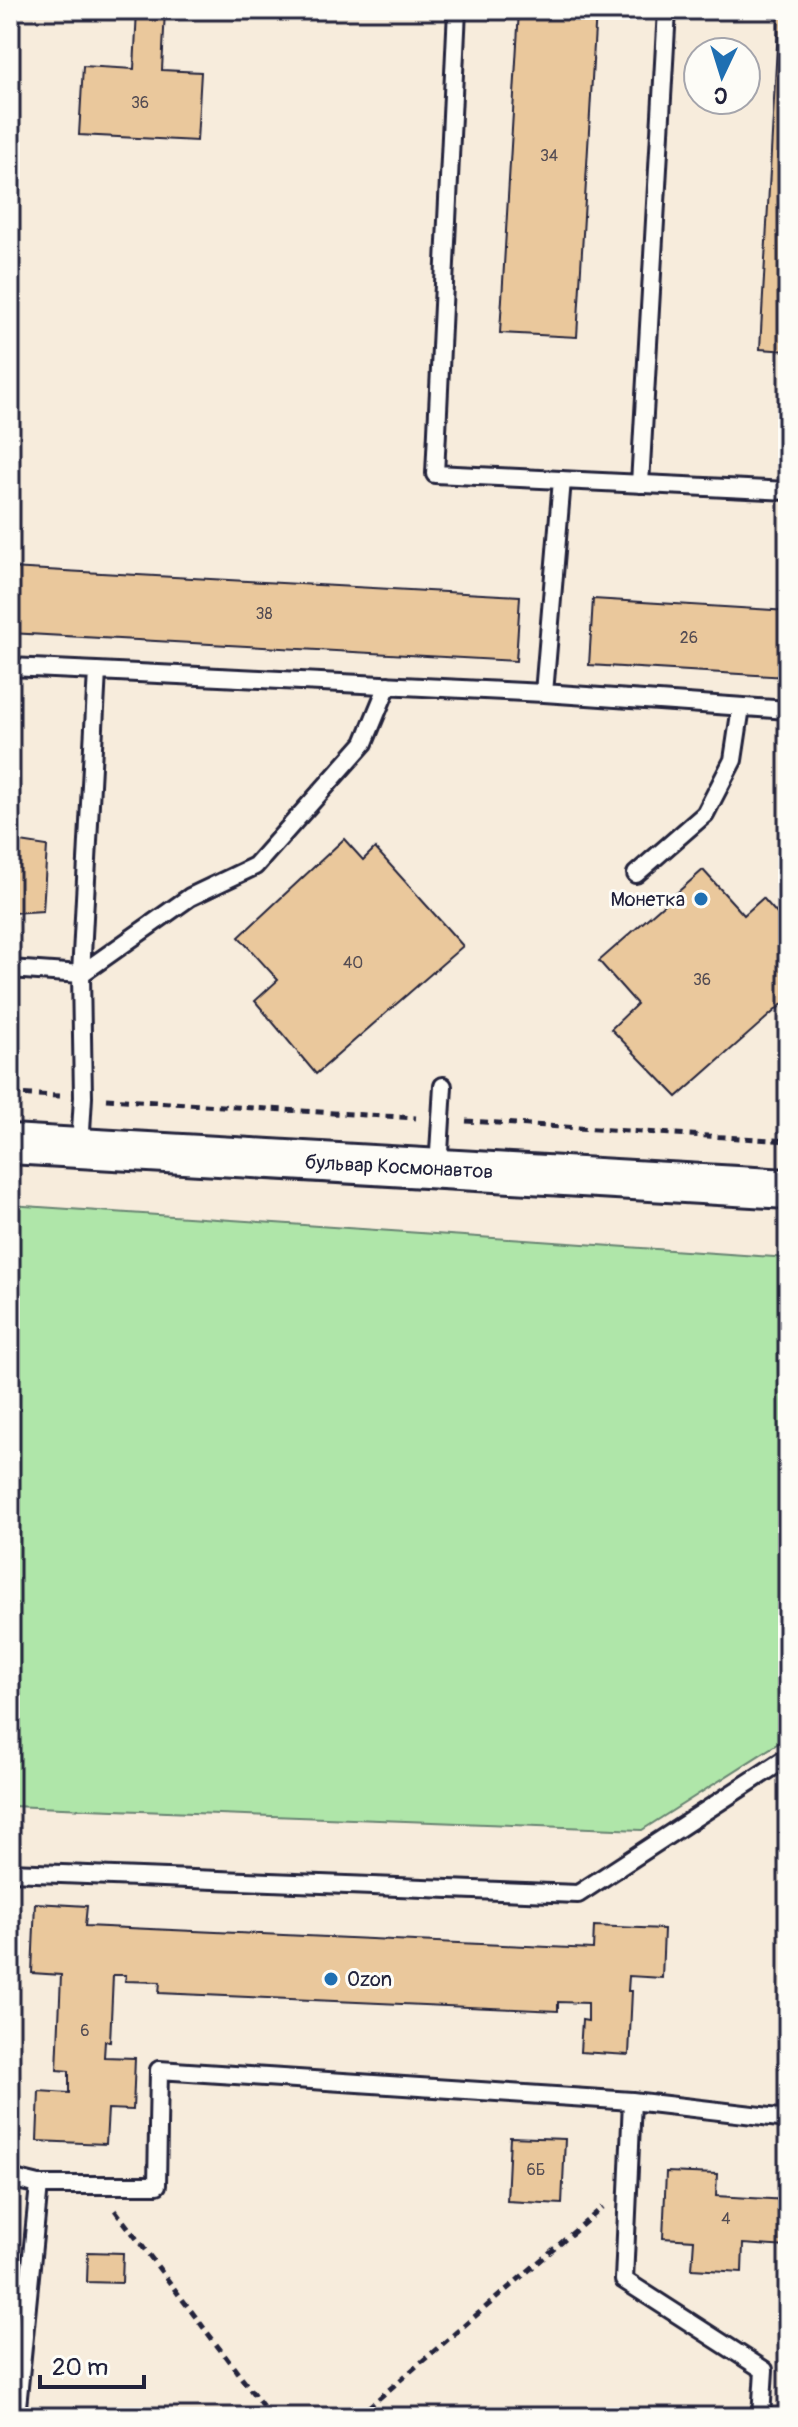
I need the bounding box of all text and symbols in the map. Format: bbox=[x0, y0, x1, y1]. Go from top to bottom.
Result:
north arrow bbox=[682, 36, 762, 116]
text: С bbox=[713, 80, 728, 109]
house number: 36 bbox=[131, 93, 149, 113]
house number: 34 bbox=[540, 146, 558, 166]
house number: 38 bbox=[256, 604, 273, 624]
house number: 26 bbox=[680, 628, 698, 648]
place label: Монетка bbox=[610, 887, 685, 912]
marker: Монетка bbox=[692, 890, 710, 908]
house number: 40 bbox=[343, 953, 363, 973]
house number: 36 bbox=[693, 970, 711, 990]
street label: бульвар Космонавтов bbox=[304, 1150, 494, 1184]
place label: Ozon bbox=[347, 1967, 392, 1992]
marker: Ozon bbox=[322, 1970, 340, 1988]
house number: 6 bbox=[80, 2021, 90, 2041]
house number: 6Б bbox=[527, 2160, 545, 2180]
house number: 4 bbox=[721, 2209, 731, 2229]
scale bar bbox=[40, 2339, 144, 2389]
text: 20 m bbox=[52, 2353, 108, 2382]

